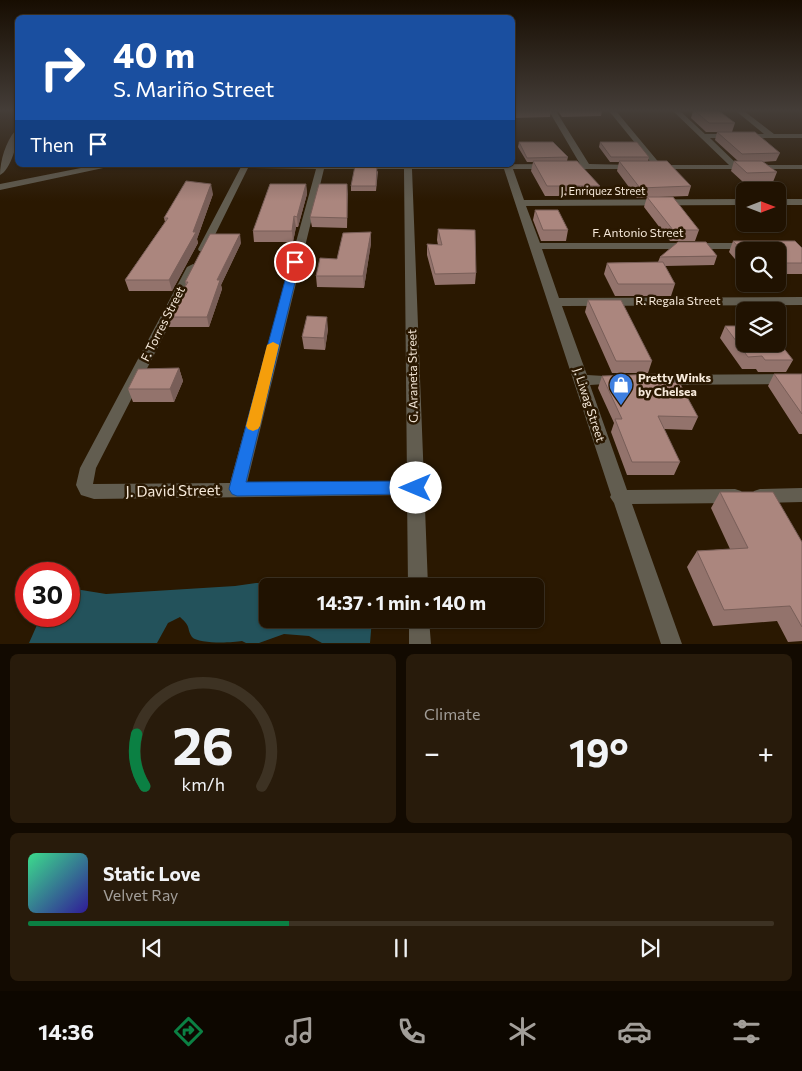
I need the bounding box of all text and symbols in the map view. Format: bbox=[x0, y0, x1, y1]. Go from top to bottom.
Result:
text: 40 m bbox=[113, 32, 195, 75]
icon: right bbox=[30, 35, 95, 100]
text: S. Mariño Street bbox=[113, 75, 274, 102]
icon: arrive bbox=[84, 130, 112, 158]
text: Then bbox=[30, 133, 74, 156]
north arrow bbox=[736, 182, 786, 232]
map controls bbox=[736, 182, 786, 352]
street label: J. Enriquez Street bbox=[561, 184, 646, 198]
street label: F. Antonio Street bbox=[592, 225, 684, 239]
pin bbox=[274, 241, 316, 283]
button: search bbox=[736, 242, 786, 292]
icon: arrive bbox=[281, 248, 309, 276]
street label: F. Torres Street bbox=[137, 284, 187, 363]
street label: R. Regala Street bbox=[635, 293, 721, 307]
button: layers bbox=[736, 302, 786, 352]
street label: G. Araneta Street bbox=[404, 329, 420, 423]
street label: J. Liwag Street bbox=[570, 366, 609, 444]
place label: Pretty Winks by Chelsea bbox=[638, 370, 712, 398]
shop icon: Pretty Winks by Chelsea bbox=[608, 372, 634, 406]
position arrow bbox=[389, 461, 441, 513]
street label: J. David Street bbox=[125, 480, 221, 500]
speed limit sign: 30 bbox=[15, 562, 80, 627]
text: 14:37 · 1 min · 140 m bbox=[317, 591, 486, 614]
text: Climate bbox=[424, 704, 480, 723]
text: 26 bbox=[172, 712, 234, 776]
text: 19° bbox=[569, 728, 629, 775]
text: − bbox=[424, 735, 440, 769]
text: + bbox=[758, 735, 774, 769]
text: km/h bbox=[181, 773, 225, 795]
text: Static Love bbox=[103, 862, 200, 885]
text: Velvet Ray bbox=[103, 885, 178, 904]
icon: previous bbox=[138, 934, 166, 962]
icon: pause bbox=[387, 934, 415, 962]
icon: next bbox=[636, 934, 664, 962]
icon: directions bbox=[171, 1014, 206, 1049]
icon: music bbox=[282, 1014, 317, 1049]
icon: phone bbox=[394, 1014, 429, 1049]
icon: climate bbox=[505, 1014, 540, 1049]
icon: car bbox=[617, 1014, 652, 1049]
icon: filters bbox=[729, 1014, 764, 1049]
text: 14:36 bbox=[38, 1018, 94, 1045]

